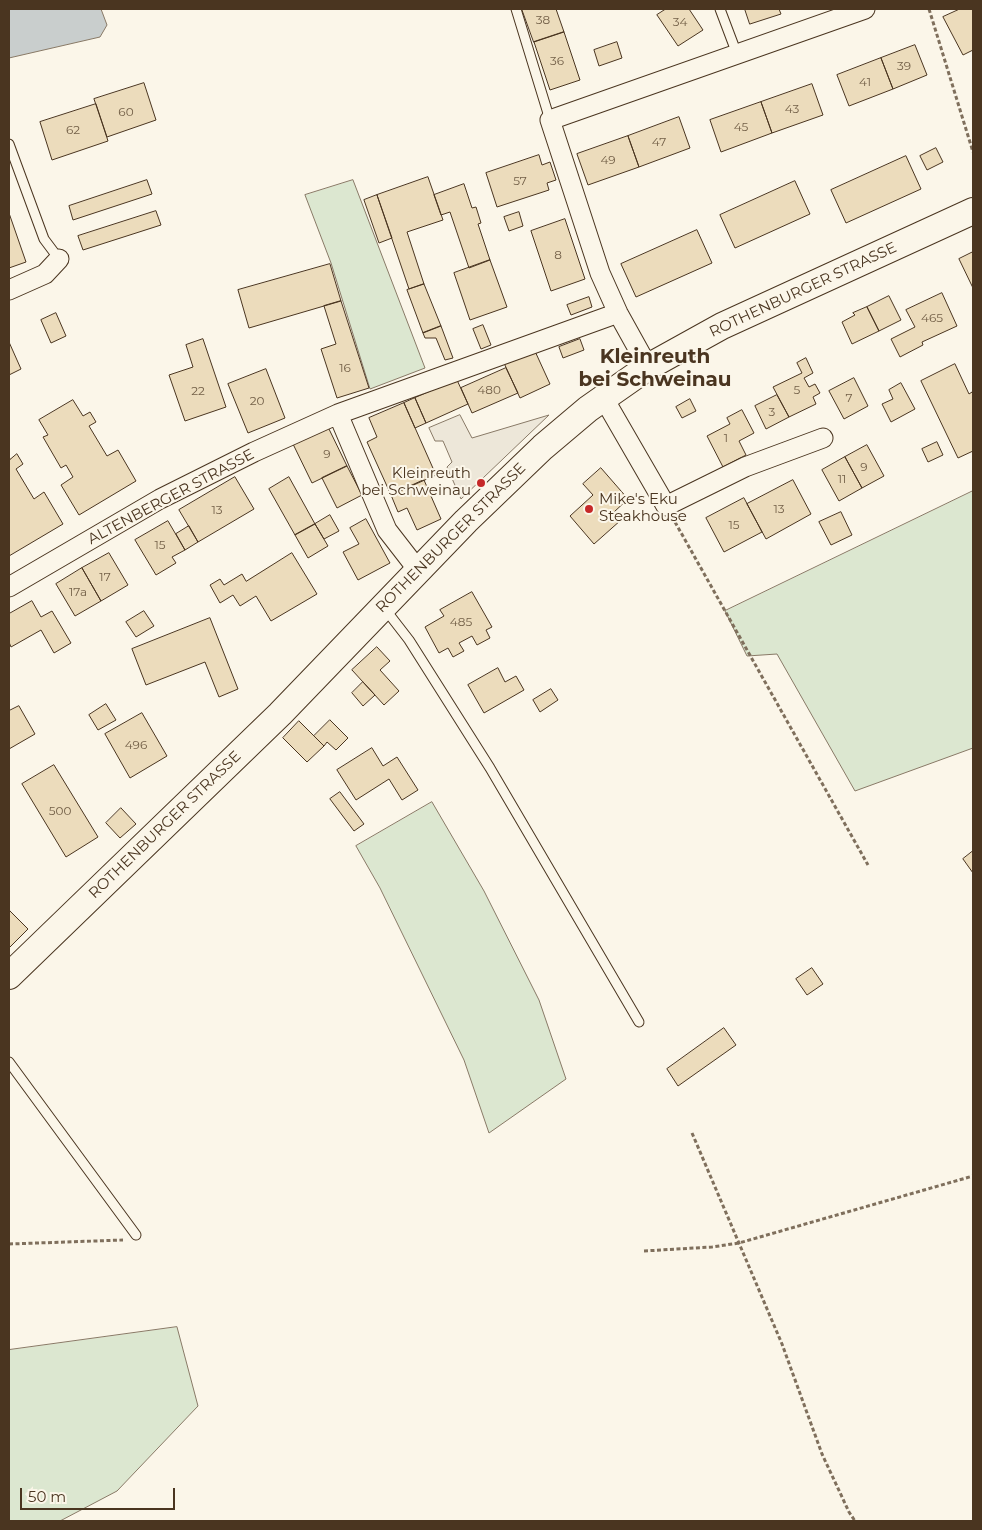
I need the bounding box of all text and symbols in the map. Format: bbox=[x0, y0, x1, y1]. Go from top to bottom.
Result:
house number: 38 bbox=[536, 13, 550, 27]
house number: 34 bbox=[673, 15, 687, 29]
house number: 36 bbox=[550, 54, 564, 68]
house number: 39 bbox=[897, 59, 911, 73]
house number: 41 bbox=[859, 75, 871, 89]
house number: 43 bbox=[785, 102, 799, 116]
house number: 60 bbox=[118, 105, 134, 119]
house number: 45 bbox=[734, 120, 748, 134]
house number: 62 bbox=[66, 123, 80, 137]
house number: 47 bbox=[652, 135, 666, 149]
house number: 49 bbox=[600, 153, 616, 167]
house number: 57 bbox=[513, 174, 527, 188]
street label: ROTHENBURGER STRASSE bbox=[707, 239, 899, 341]
house number: 8 bbox=[554, 248, 562, 262]
house number: 465 bbox=[921, 311, 943, 325]
district label: Kleinreuth bei Schweinau bbox=[578, 345, 732, 392]
house number: 16 bbox=[339, 361, 351, 375]
house number: 480 bbox=[477, 383, 501, 397]
house number: 5 bbox=[794, 383, 800, 397]
house number: 22 bbox=[191, 384, 205, 398]
house number: 7 bbox=[845, 391, 853, 405]
house number: 20 bbox=[250, 394, 264, 408]
house number: 3 bbox=[769, 405, 775, 419]
house number: 1 bbox=[724, 431, 728, 445]
street label: ALTENBERGER STRASSE bbox=[85, 445, 257, 549]
house number: 9 bbox=[323, 447, 331, 461]
street label: ROTHENBURGER STRASSE bbox=[372, 459, 530, 617]
house number: 9 bbox=[860, 460, 868, 474]
place label: Kleinreuth bei Schweinau bbox=[361, 465, 471, 500]
house number: 11 bbox=[838, 472, 846, 486]
marker: Kleinreuth bei Schweinau bbox=[475, 477, 487, 489]
place label: Mike's Eku Steakhouse bbox=[599, 491, 687, 526]
house number: 13 bbox=[773, 502, 785, 516]
house number: 13 bbox=[211, 503, 223, 517]
marker: Mike's Eku Steakhouse bbox=[583, 503, 595, 515]
house number: 15 bbox=[728, 518, 740, 532]
house number: 15 bbox=[154, 538, 166, 552]
house number: 17 bbox=[99, 570, 111, 584]
house number: 17a bbox=[69, 585, 87, 599]
house number: 485 bbox=[450, 615, 472, 629]
house number: 496 bbox=[125, 738, 147, 752]
street label: ROTHENBURGER STRASSE bbox=[85, 747, 245, 903]
house number: 500 bbox=[49, 804, 71, 818]
scale bar bbox=[22, 1478, 178, 1510]
text: 50 m bbox=[28, 1487, 66, 1506]

